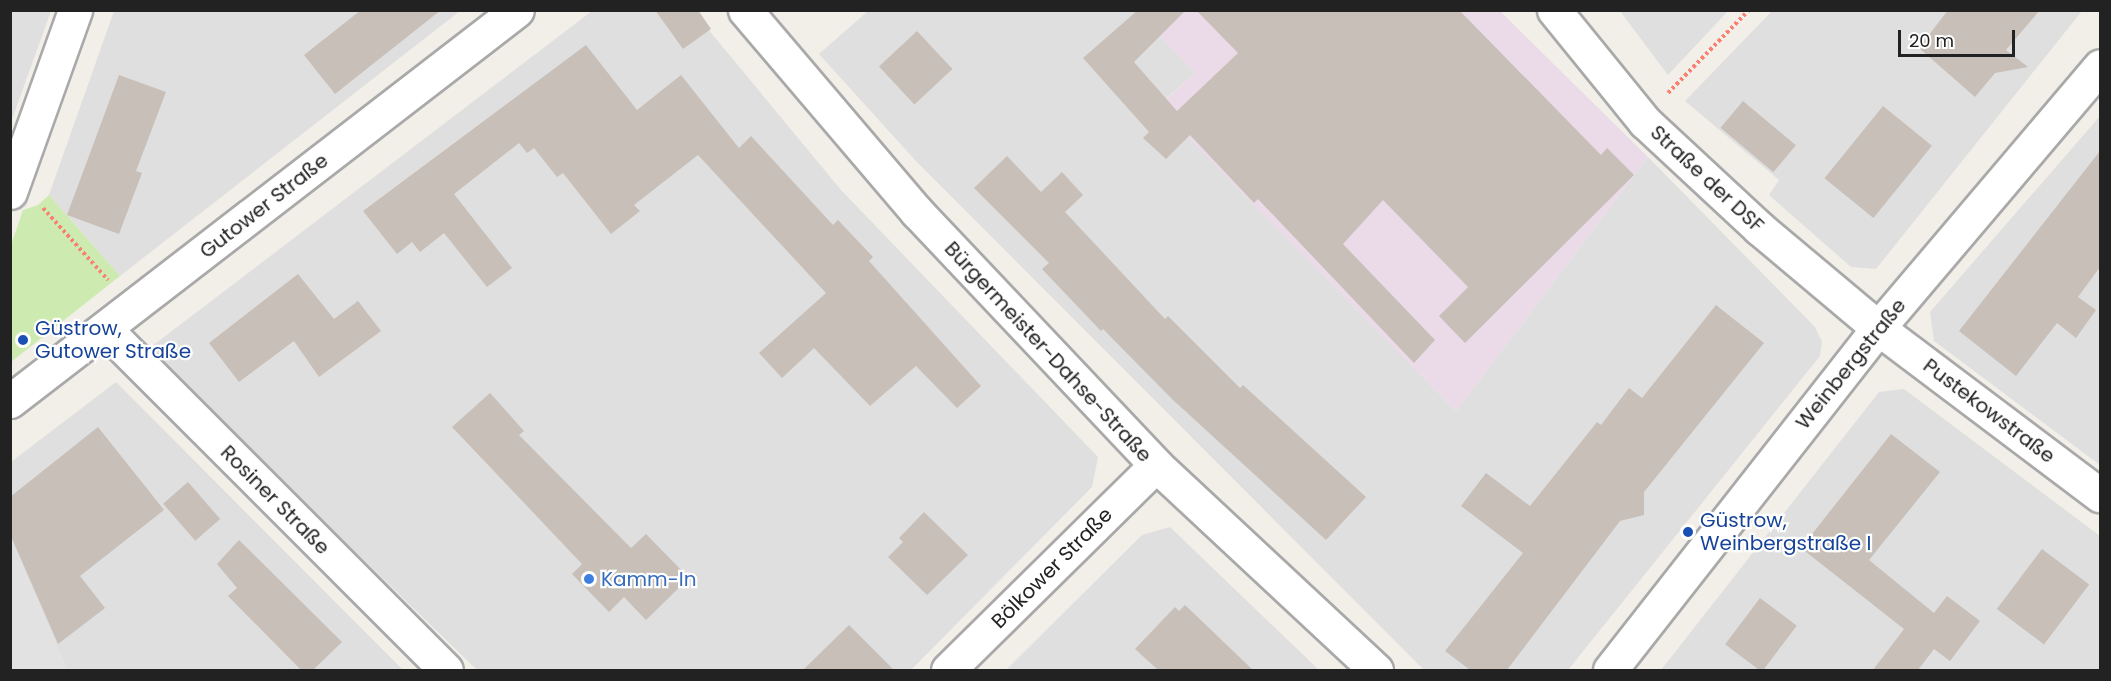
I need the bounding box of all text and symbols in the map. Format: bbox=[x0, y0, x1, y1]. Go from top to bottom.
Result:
scale bar bbox=[1901, 18, 2018, 56]
text: 20 m bbox=[1909, 28, 1954, 53]
street label: Straße der DSF bbox=[1645, 120, 1769, 238]
street label: Gutower Straße bbox=[195, 149, 333, 263]
street label: Bürgermeister-Dahse-Straße bbox=[939, 237, 1157, 467]
street label: Weinbergstraße bbox=[1791, 294, 1911, 434]
place label: Güstrow, Gutower Straße bbox=[35, 316, 191, 363]
marker: Güstrow, Gutower Straße bbox=[16, 333, 30, 347]
street label: Pustekowstraße bbox=[1918, 354, 2060, 468]
street label: Rosiner Straße bbox=[215, 440, 335, 560]
street label: Bölkower Straße bbox=[987, 503, 1117, 633]
place label: Güstrow, Weinbergstraße I bbox=[1700, 508, 1872, 555]
marker: Güstrow, Weinbergstraße I bbox=[1681, 525, 1695, 539]
place label: Kamm-In bbox=[601, 567, 696, 591]
marker: Kamm-In bbox=[582, 572, 596, 586]

